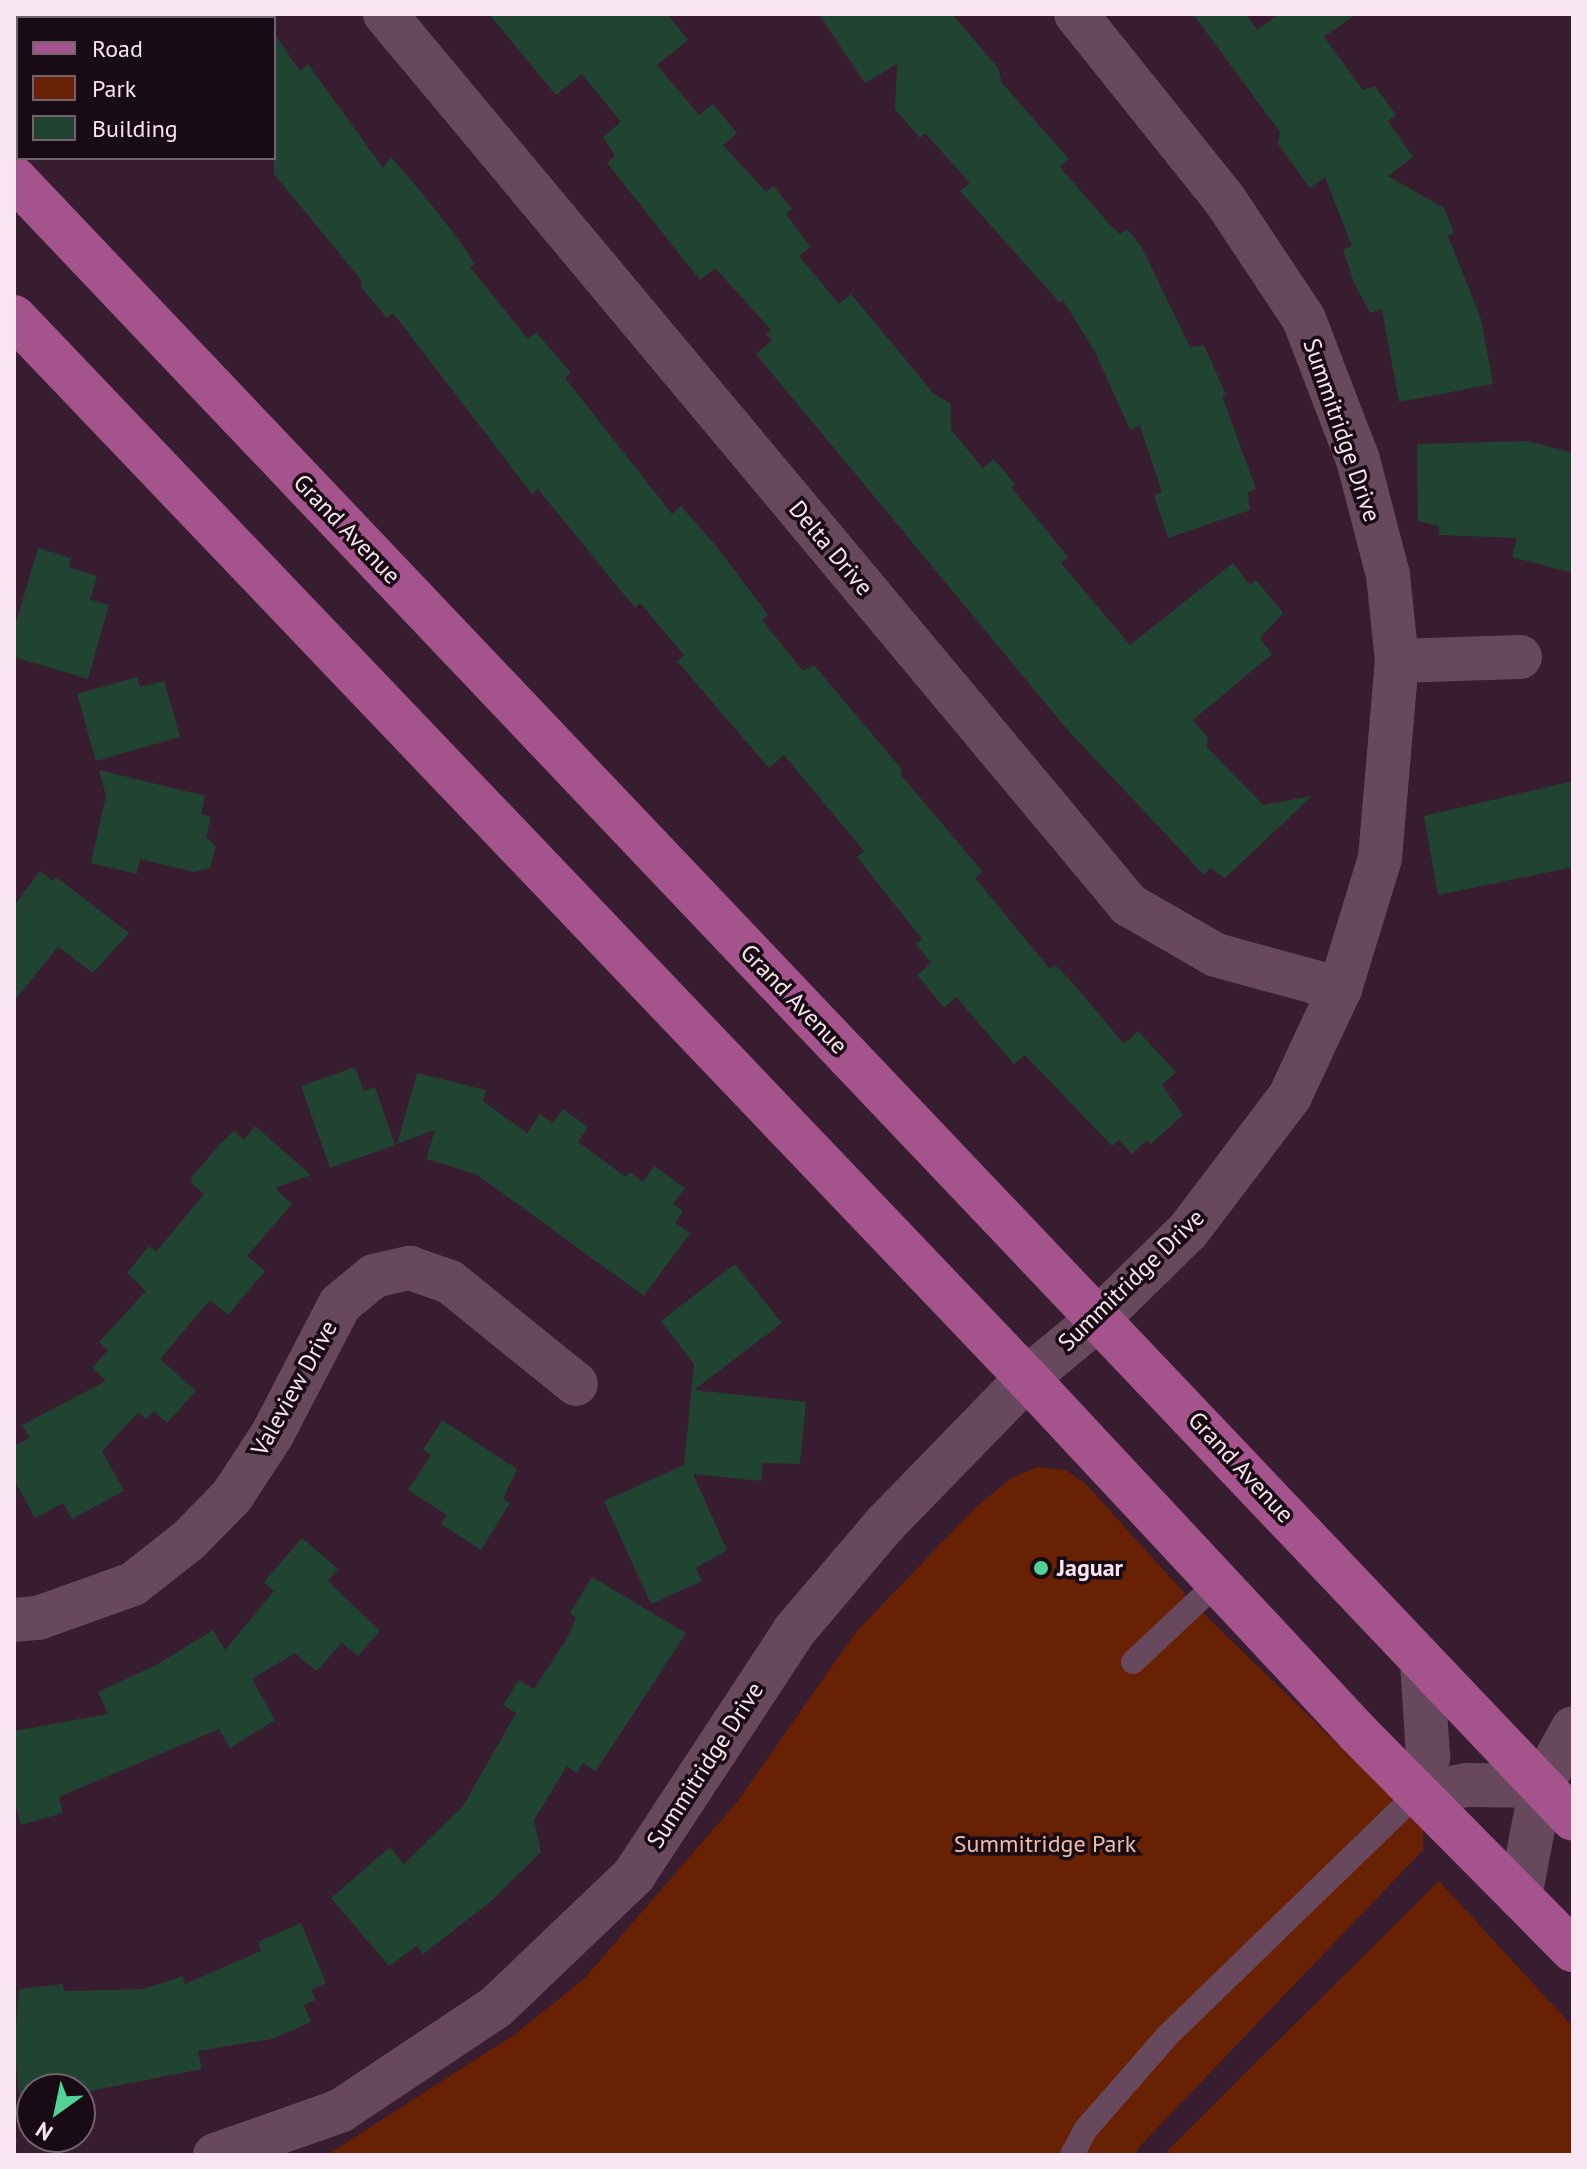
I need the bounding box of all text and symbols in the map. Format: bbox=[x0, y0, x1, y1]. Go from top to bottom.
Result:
legend bbox=[16, 16, 276, 160]
text: Road bbox=[92, 33, 143, 64]
text: Park bbox=[92, 73, 136, 104]
text: Building bbox=[92, 113, 178, 144]
street label: Summitridge Drive bbox=[1297, 335, 1387, 525]
street label: Grand Avenue bbox=[287, 468, 407, 590]
street label: Delta Drive bbox=[783, 495, 879, 601]
street label: Grand Avenue bbox=[734, 938, 854, 1060]
street label: Summitridge Drive bbox=[1052, 1203, 1210, 1357]
street label: Valeview Drive bbox=[245, 1315, 343, 1461]
street label: Grand Avenue bbox=[1182, 1405, 1300, 1529]
place label: Jaguar bbox=[1057, 1554, 1123, 1582]
marker: Jaguar bbox=[1032, 1559, 1050, 1577]
street label: Summitridge Drive bbox=[641, 1677, 769, 1853]
park label: Summitridge Park bbox=[954, 1830, 1136, 1858]
north arrow bbox=[16, 2073, 96, 2153]
text: N bbox=[30, 2116, 58, 2147]

